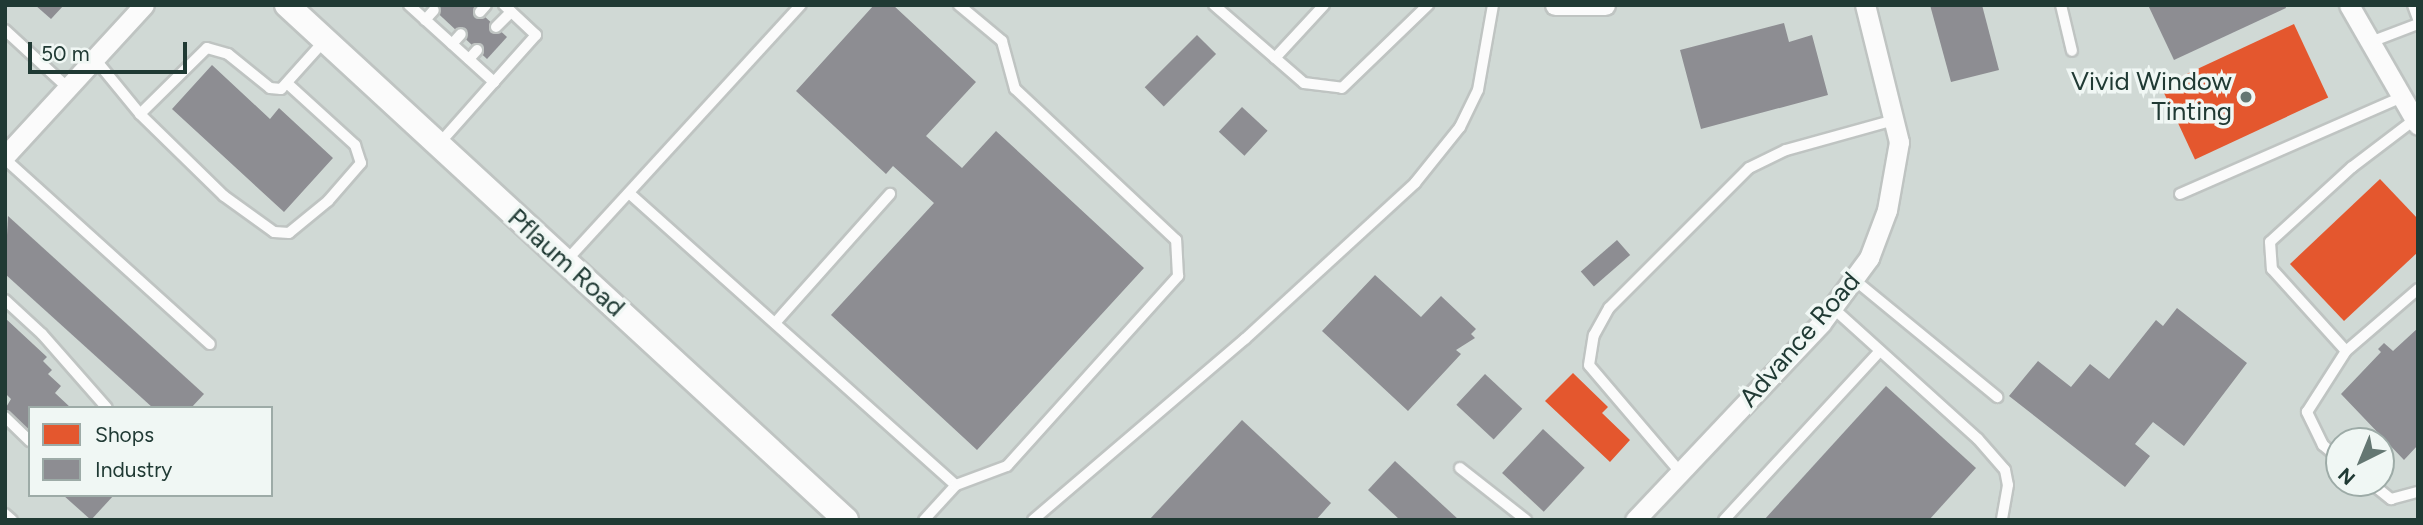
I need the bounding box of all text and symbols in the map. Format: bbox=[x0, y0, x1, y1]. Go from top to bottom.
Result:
scale bar bbox=[32, 28, 191, 72]
text: 50 m bbox=[41, 41, 90, 66]
place label: Vivid Window Tinting bbox=[2071, 66, 2232, 128]
marker: Vivid Window Tinting bbox=[2238, 89, 2254, 105]
street label: Pflaum Road bbox=[501, 202, 631, 324]
street label: Advance Road bbox=[1733, 266, 1867, 414]
legend bbox=[28, 406, 273, 497]
text: Shops bbox=[95, 422, 154, 447]
north arrow bbox=[2325, 427, 2395, 497]
text: Industry bbox=[95, 457, 172, 482]
text: N bbox=[2333, 463, 2360, 490]

